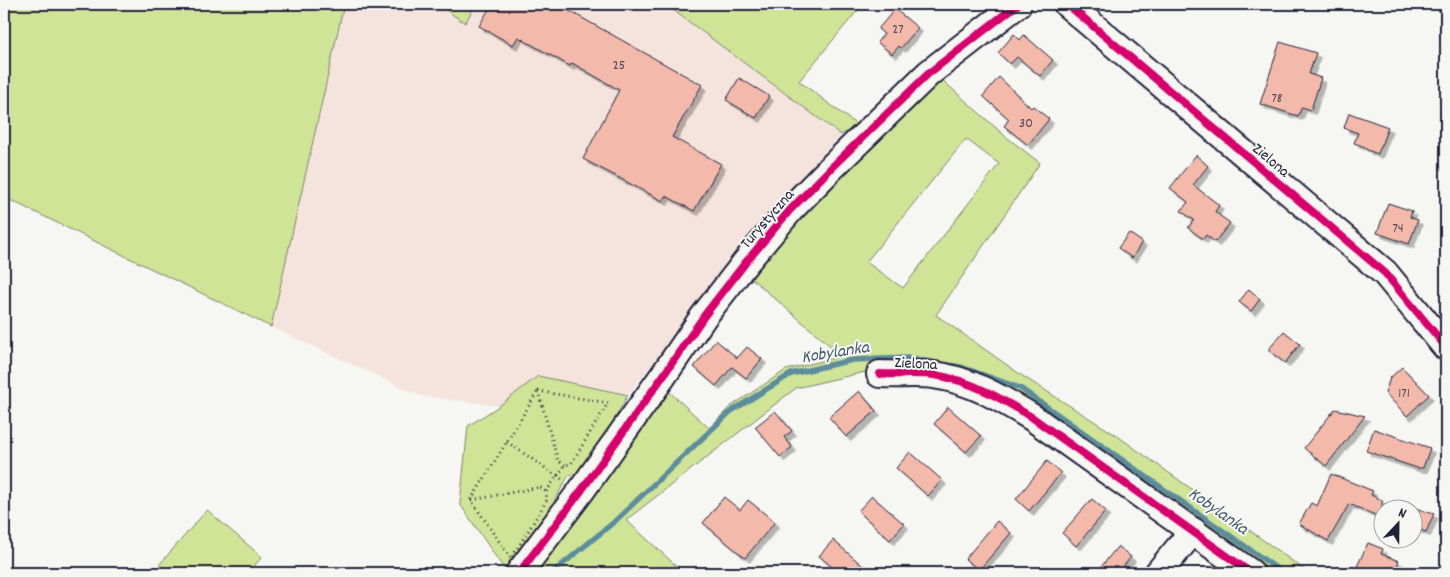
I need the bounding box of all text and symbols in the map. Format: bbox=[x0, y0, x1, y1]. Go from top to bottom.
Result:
house number: 27 bbox=[892, 20, 904, 40]
house number: 25 bbox=[613, 56, 625, 76]
house number: 78 bbox=[1272, 89, 1283, 109]
house number: 30 bbox=[1019, 114, 1033, 134]
street label: Zielona bbox=[1247, 138, 1295, 184]
street label: Turystyczna bbox=[736, 184, 801, 254]
house number: 74 bbox=[1392, 219, 1404, 239]
water label: Kobylanka bbox=[800, 336, 873, 371]
street label: Zielona bbox=[894, 352, 938, 377]
house number: 171 bbox=[1398, 384, 1410, 404]
water label: Kobylanka bbox=[1182, 482, 1254, 543]
north arrow bbox=[1372, 500, 1422, 550]
text: N bbox=[1395, 503, 1409, 524]

